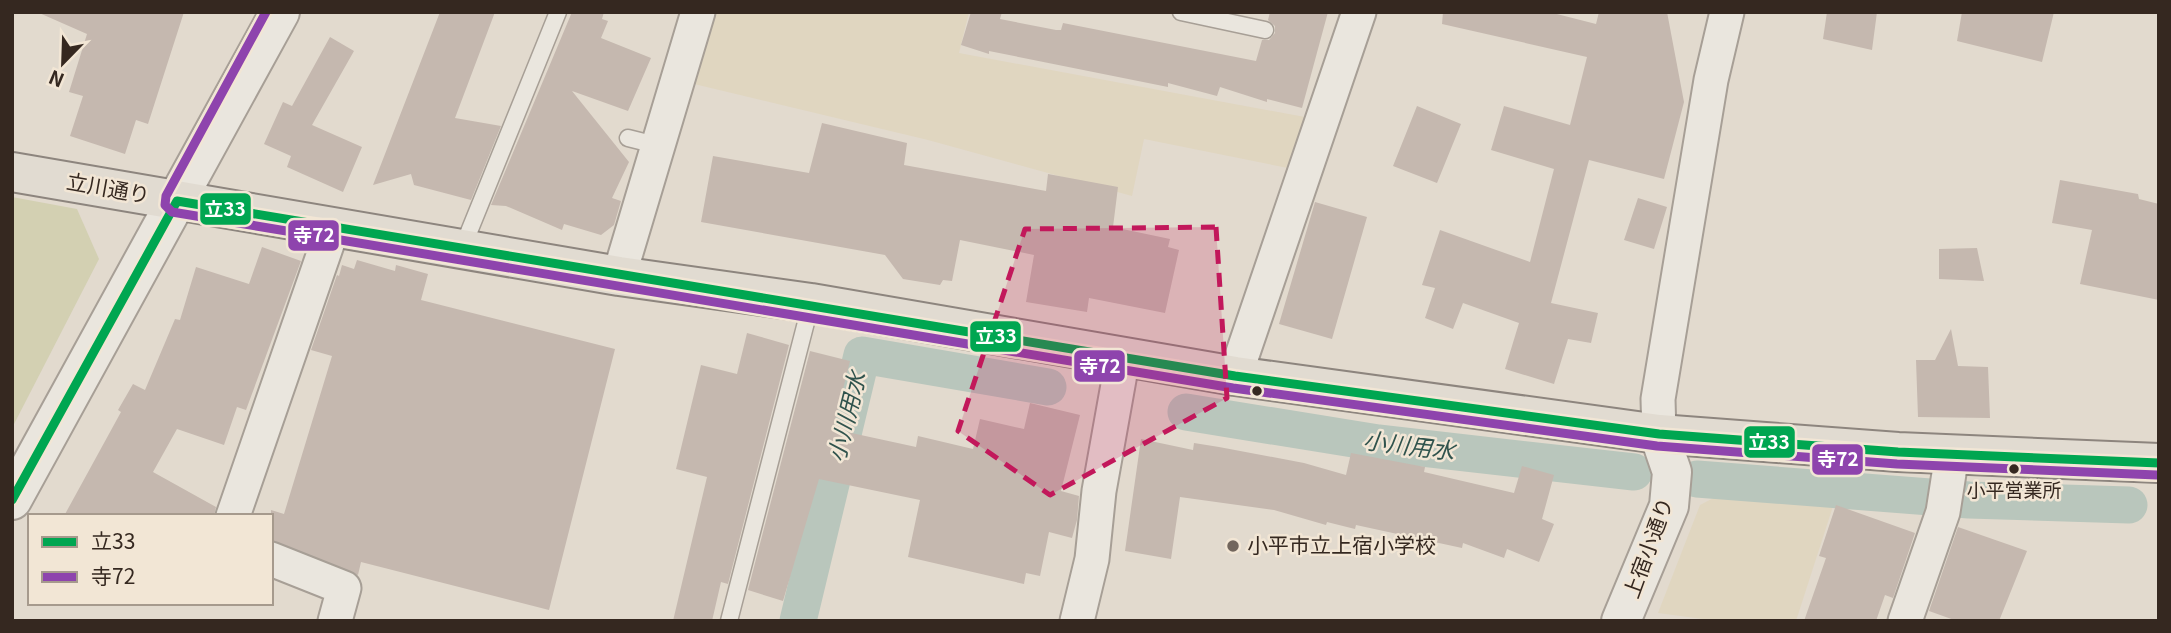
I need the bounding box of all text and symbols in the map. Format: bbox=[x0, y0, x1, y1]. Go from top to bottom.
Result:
north arrow bbox=[28, 28, 98, 98]
text: N bbox=[44, 65, 68, 95]
street label: 立川通り bbox=[64, 165, 152, 209]
line badge: 立33 bbox=[199, 192, 252, 226]
text: 立33 bbox=[204, 194, 246, 221]
line badge: 寺72 bbox=[287, 219, 340, 252]
text: 寺72 bbox=[293, 220, 335, 247]
line badge: 立33 bbox=[969, 320, 1022, 353]
text: 立33 bbox=[975, 321, 1017, 348]
line badge: 寺72 bbox=[1073, 349, 1126, 383]
text: 寺72 bbox=[1079, 351, 1121, 378]
water label: 小川用水 bbox=[817, 365, 873, 465]
unlabelled marker bbox=[1250, 384, 1264, 398]
water label: 小川用水 bbox=[1362, 422, 1460, 467]
line badge: 立33 bbox=[1743, 425, 1796, 459]
text: 立33 bbox=[1748, 427, 1790, 454]
line badge: 寺72 bbox=[1811, 443, 1864, 476]
text: 寺72 bbox=[1817, 444, 1859, 471]
marker: 小平営業所 bbox=[2007, 462, 2021, 476]
place label: 小平営業所 bbox=[1966, 475, 2062, 502]
street label: 上宿小通り bbox=[1615, 493, 1679, 602]
legend bbox=[28, 514, 273, 605]
text: 立33 bbox=[91, 525, 135, 555]
place label: 小平市立上宿小学校 bbox=[1247, 529, 1436, 559]
marker: 小平市立上宿小学校 bbox=[1225, 538, 1241, 554]
text: 寺72 bbox=[91, 560, 135, 590]

